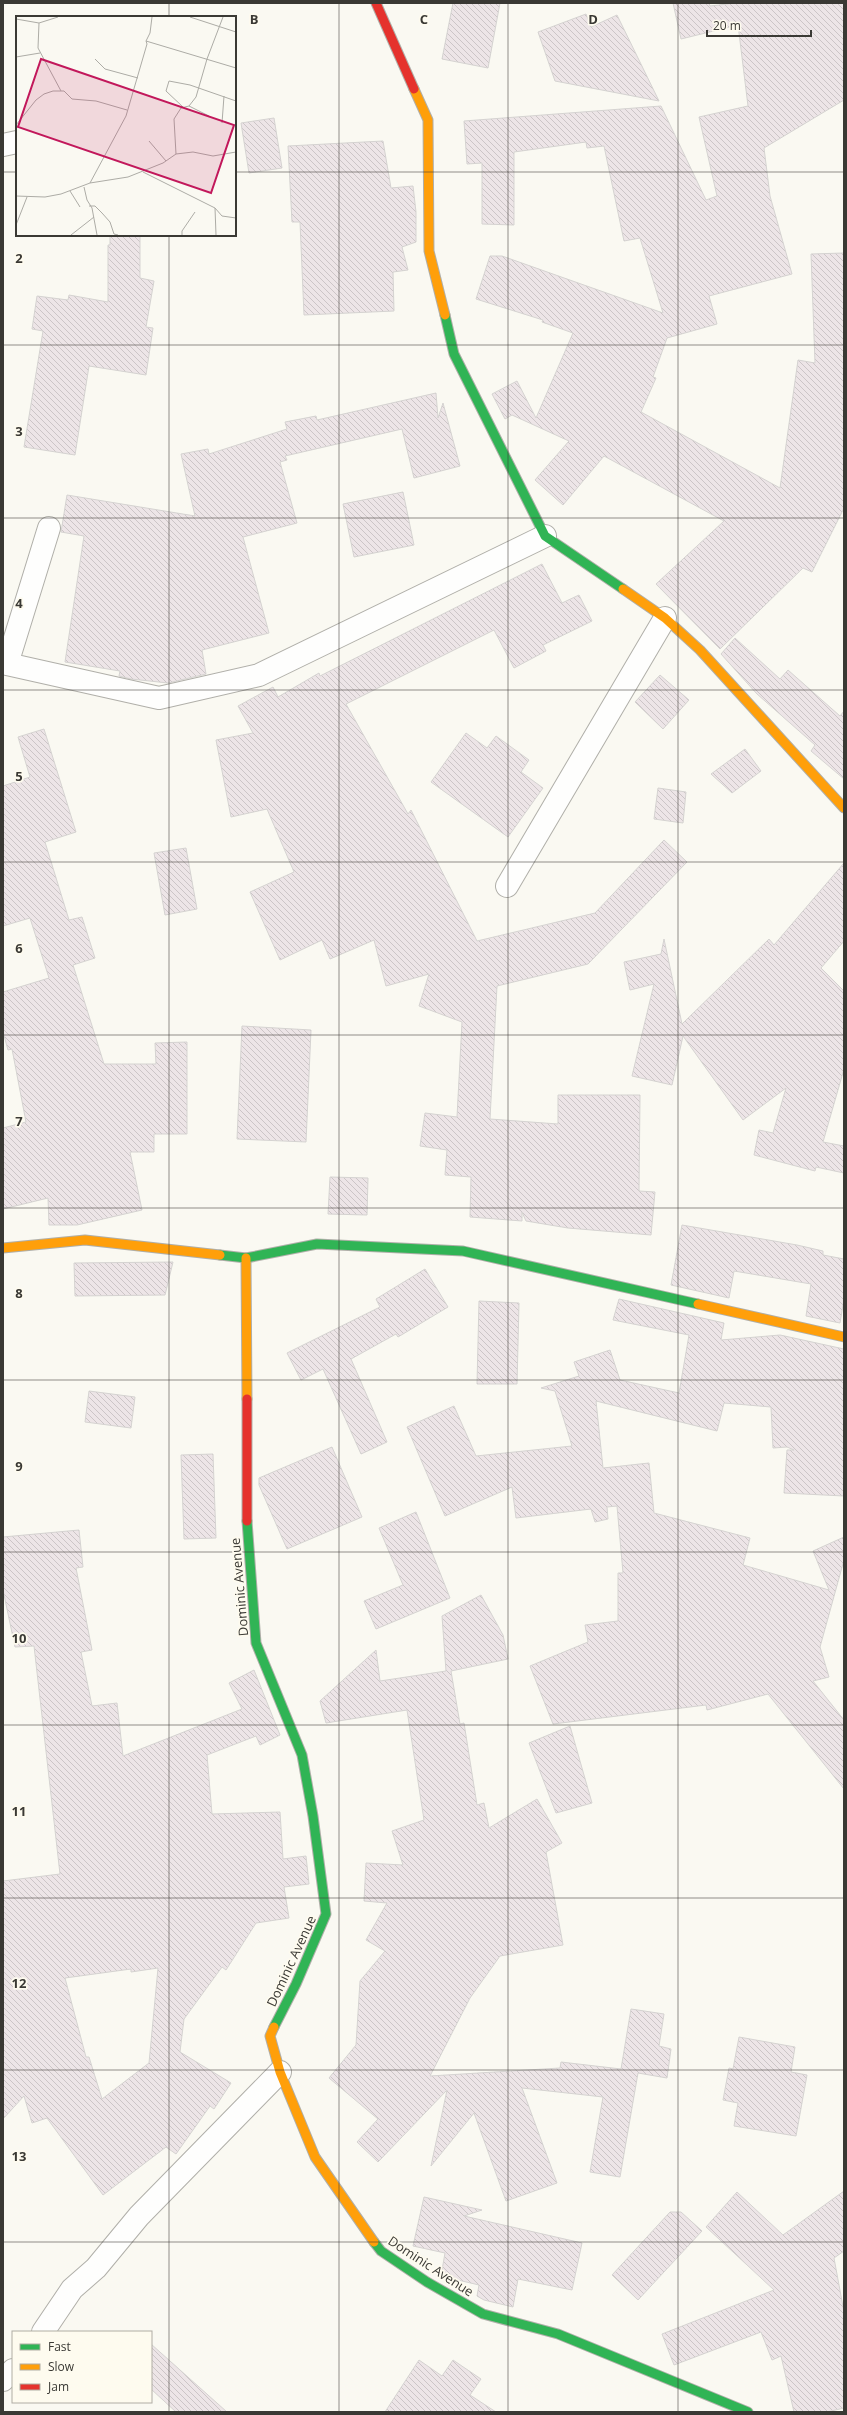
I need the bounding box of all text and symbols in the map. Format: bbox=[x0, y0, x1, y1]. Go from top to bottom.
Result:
text: B bbox=[250, 10, 259, 28]
text: C bbox=[420, 10, 428, 28]
text: D bbox=[588, 10, 598, 28]
scale bar bbox=[707, 12, 811, 38]
inset map bbox=[16, 16, 236, 236]
text: 20 m bbox=[713, 17, 741, 34]
text: 2 bbox=[15, 249, 23, 267]
text: 3 bbox=[15, 422, 23, 440]
text: 4 bbox=[15, 594, 23, 612]
text: 5 bbox=[15, 767, 23, 785]
text: 6 bbox=[15, 939, 23, 957]
text: 7 bbox=[15, 1112, 23, 1130]
text: 8 bbox=[15, 1284, 23, 1302]
text: 9 bbox=[15, 1457, 23, 1475]
street label: Dominic Avenue bbox=[226, 1537, 252, 1637]
text: 10 bbox=[12, 1629, 26, 1647]
text: 11 bbox=[12, 1802, 26, 1820]
street label: Dominic Avenue bbox=[262, 1912, 320, 2010]
text: 12 bbox=[12, 1974, 27, 1992]
text: 13 bbox=[12, 2147, 26, 2165]
street label: Dominic Avenue bbox=[385, 2232, 477, 2300]
legend bbox=[12, 2331, 152, 2403]
text: Fast bbox=[48, 2338, 71, 2355]
text: Slow bbox=[48, 2358, 75, 2375]
text: Jam bbox=[47, 2378, 69, 2395]

